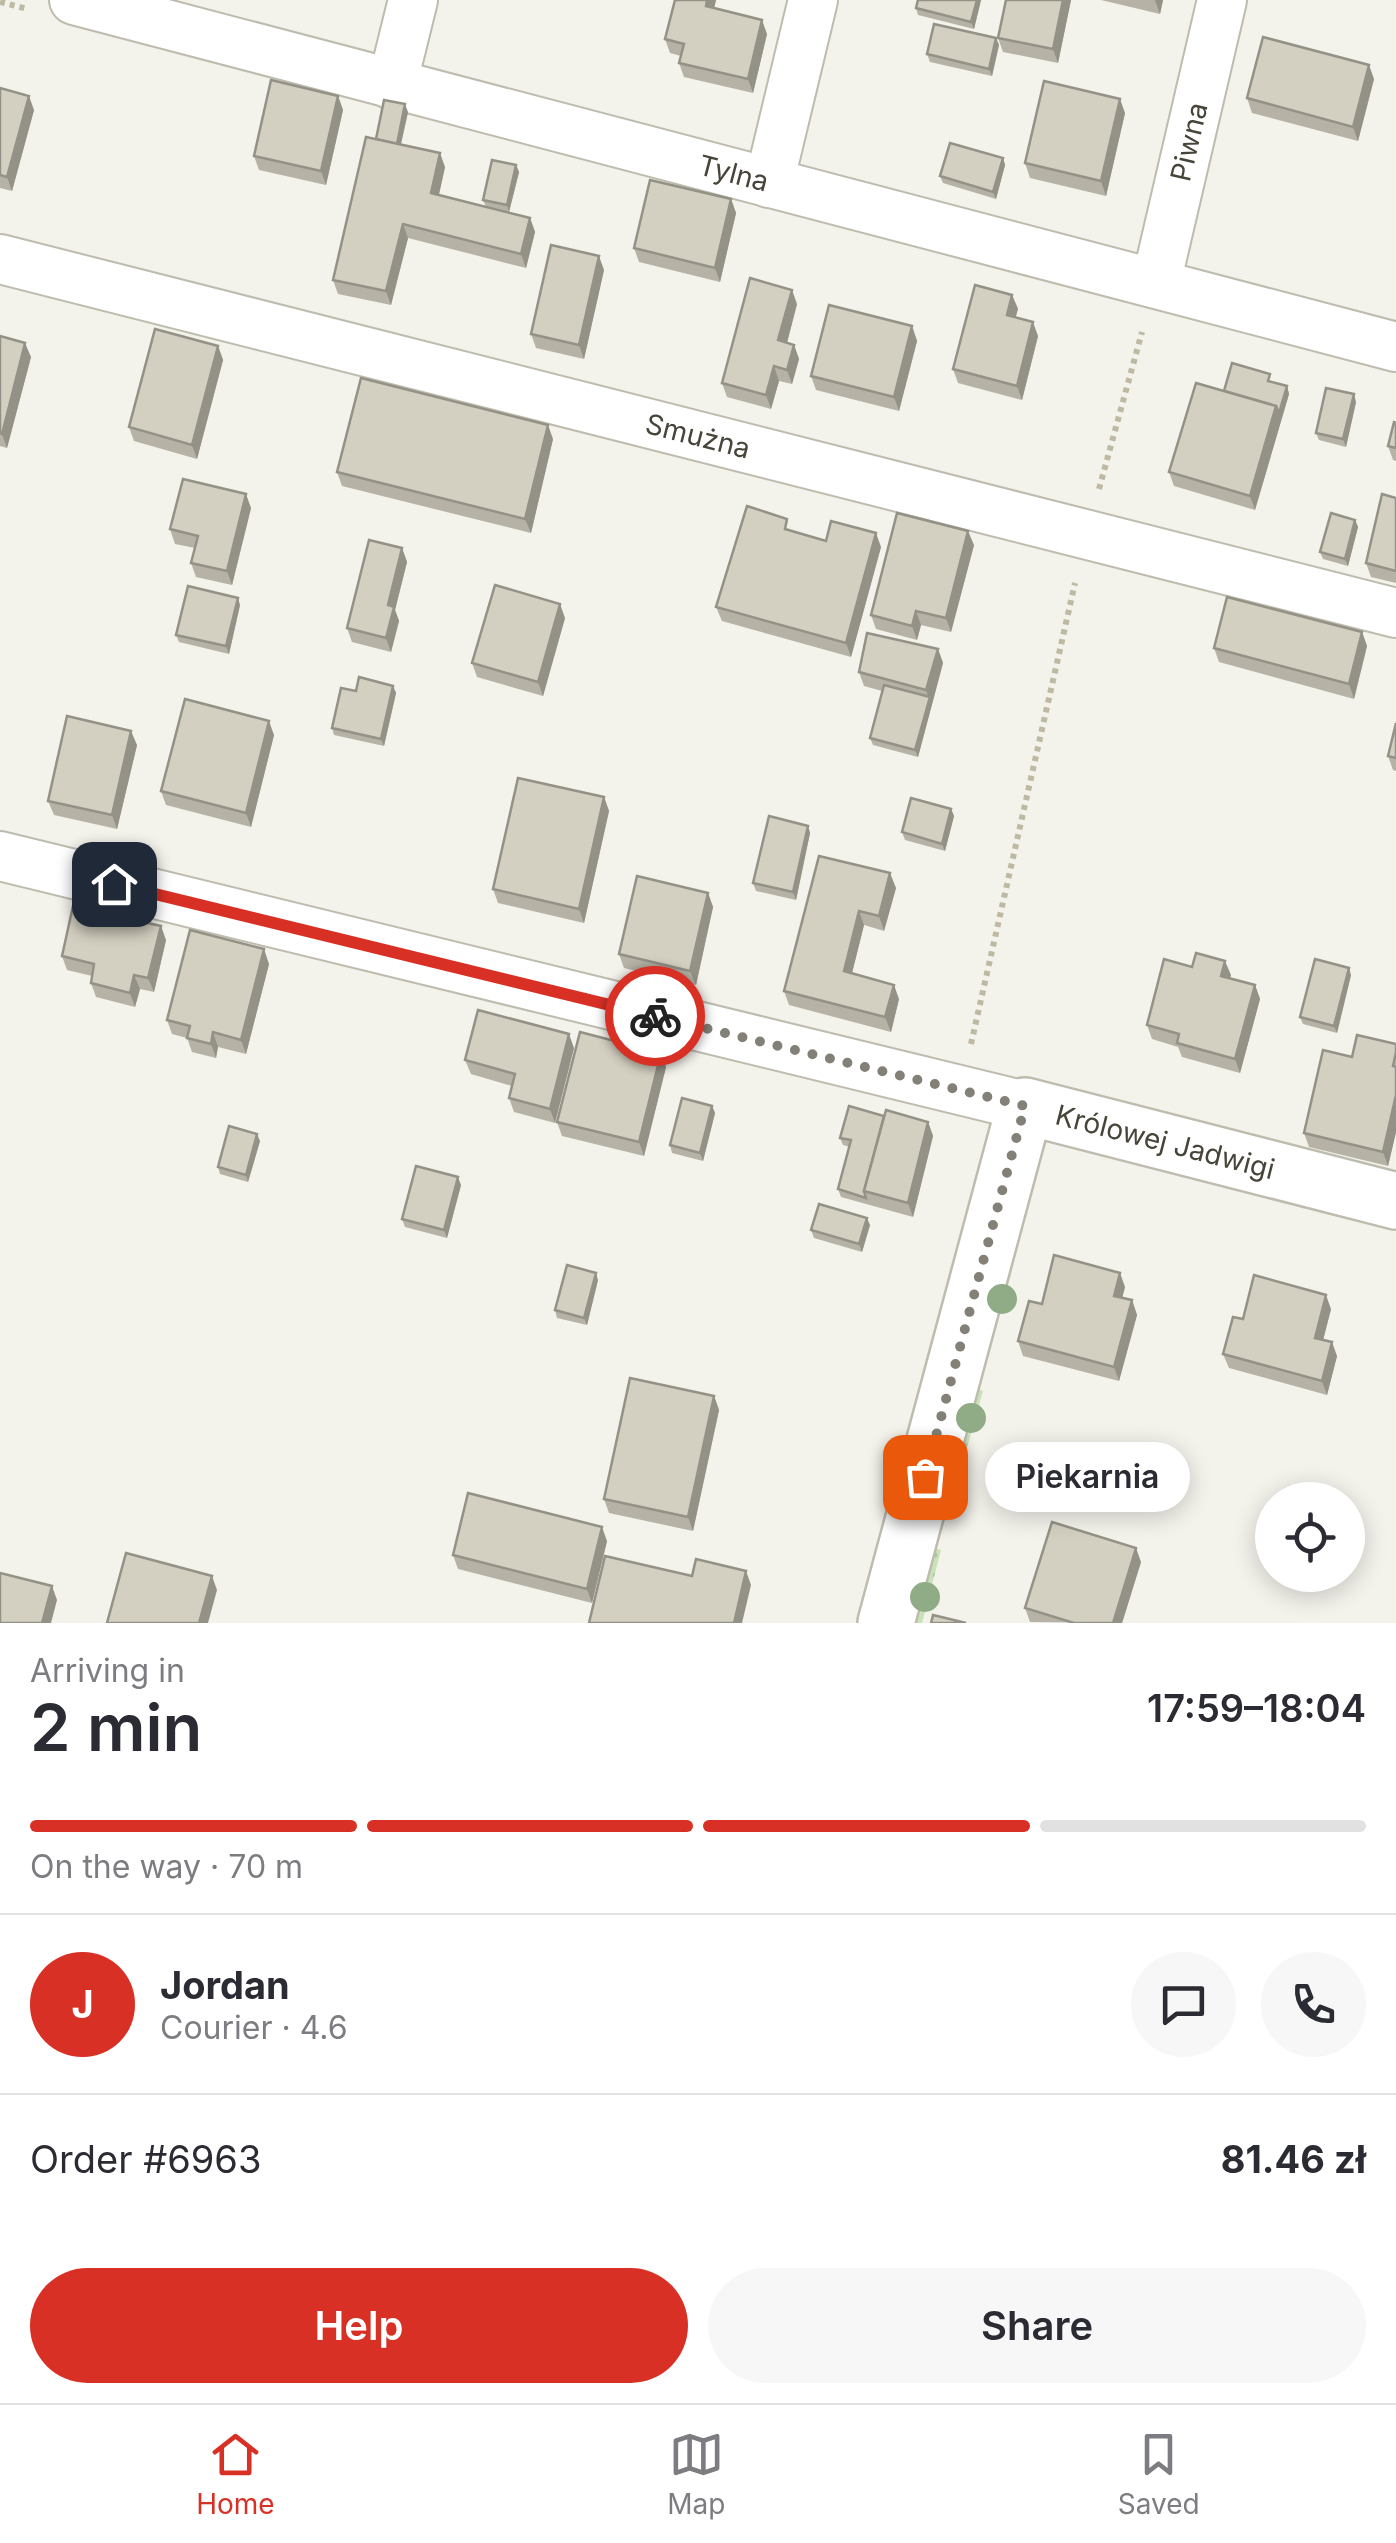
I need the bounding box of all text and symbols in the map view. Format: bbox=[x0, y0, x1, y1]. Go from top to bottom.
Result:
street label: Piwna bbox=[1163, 99, 1215, 185]
street label: Tylna bbox=[695, 148, 772, 199]
street label: Smużna bbox=[642, 406, 754, 466]
pin bbox=[72, 842, 157, 927]
icon: home bbox=[87, 857, 142, 912]
courier bbox=[605, 966, 705, 1066]
icon: bike bbox=[628, 989, 683, 1044]
street label: Królowej Jadwigi bbox=[1052, 1098, 1278, 1186]
pin bbox=[883, 1435, 968, 1520]
callout: Piekarnia bbox=[985, 1442, 1190, 1512]
icon: bag bbox=[898, 1450, 953, 1505]
text: Piekarnia bbox=[1016, 1457, 1159, 1496]
map controls bbox=[1255, 1482, 1365, 1592]
button: locate bbox=[1255, 1482, 1365, 1592]
text: Arriving in bbox=[30, 1651, 185, 1690]
text: 17:59–18:04 bbox=[1147, 1685, 1366, 1731]
text: 2 min bbox=[30, 1688, 202, 1767]
text: On the way · 70 m bbox=[30, 1847, 303, 1886]
button: chat bbox=[1131, 1952, 1236, 2057]
button: phone bbox=[1261, 1952, 1366, 2057]
text: Jordan bbox=[160, 1962, 290, 2008]
text: J bbox=[71, 1981, 94, 2027]
text: Courier · 4.6 bbox=[160, 2008, 348, 2047]
text: Order #6963 bbox=[30, 2136, 261, 2182]
text: 81.46 zł bbox=[1221, 2136, 1366, 2182]
button: Help bbox=[30, 2268, 688, 2383]
button: Share bbox=[708, 2268, 1366, 2383]
tab: Home bbox=[196, 2427, 275, 2521]
tab: Map bbox=[667, 2427, 725, 2521]
tab: Saved bbox=[1118, 2427, 1200, 2521]

